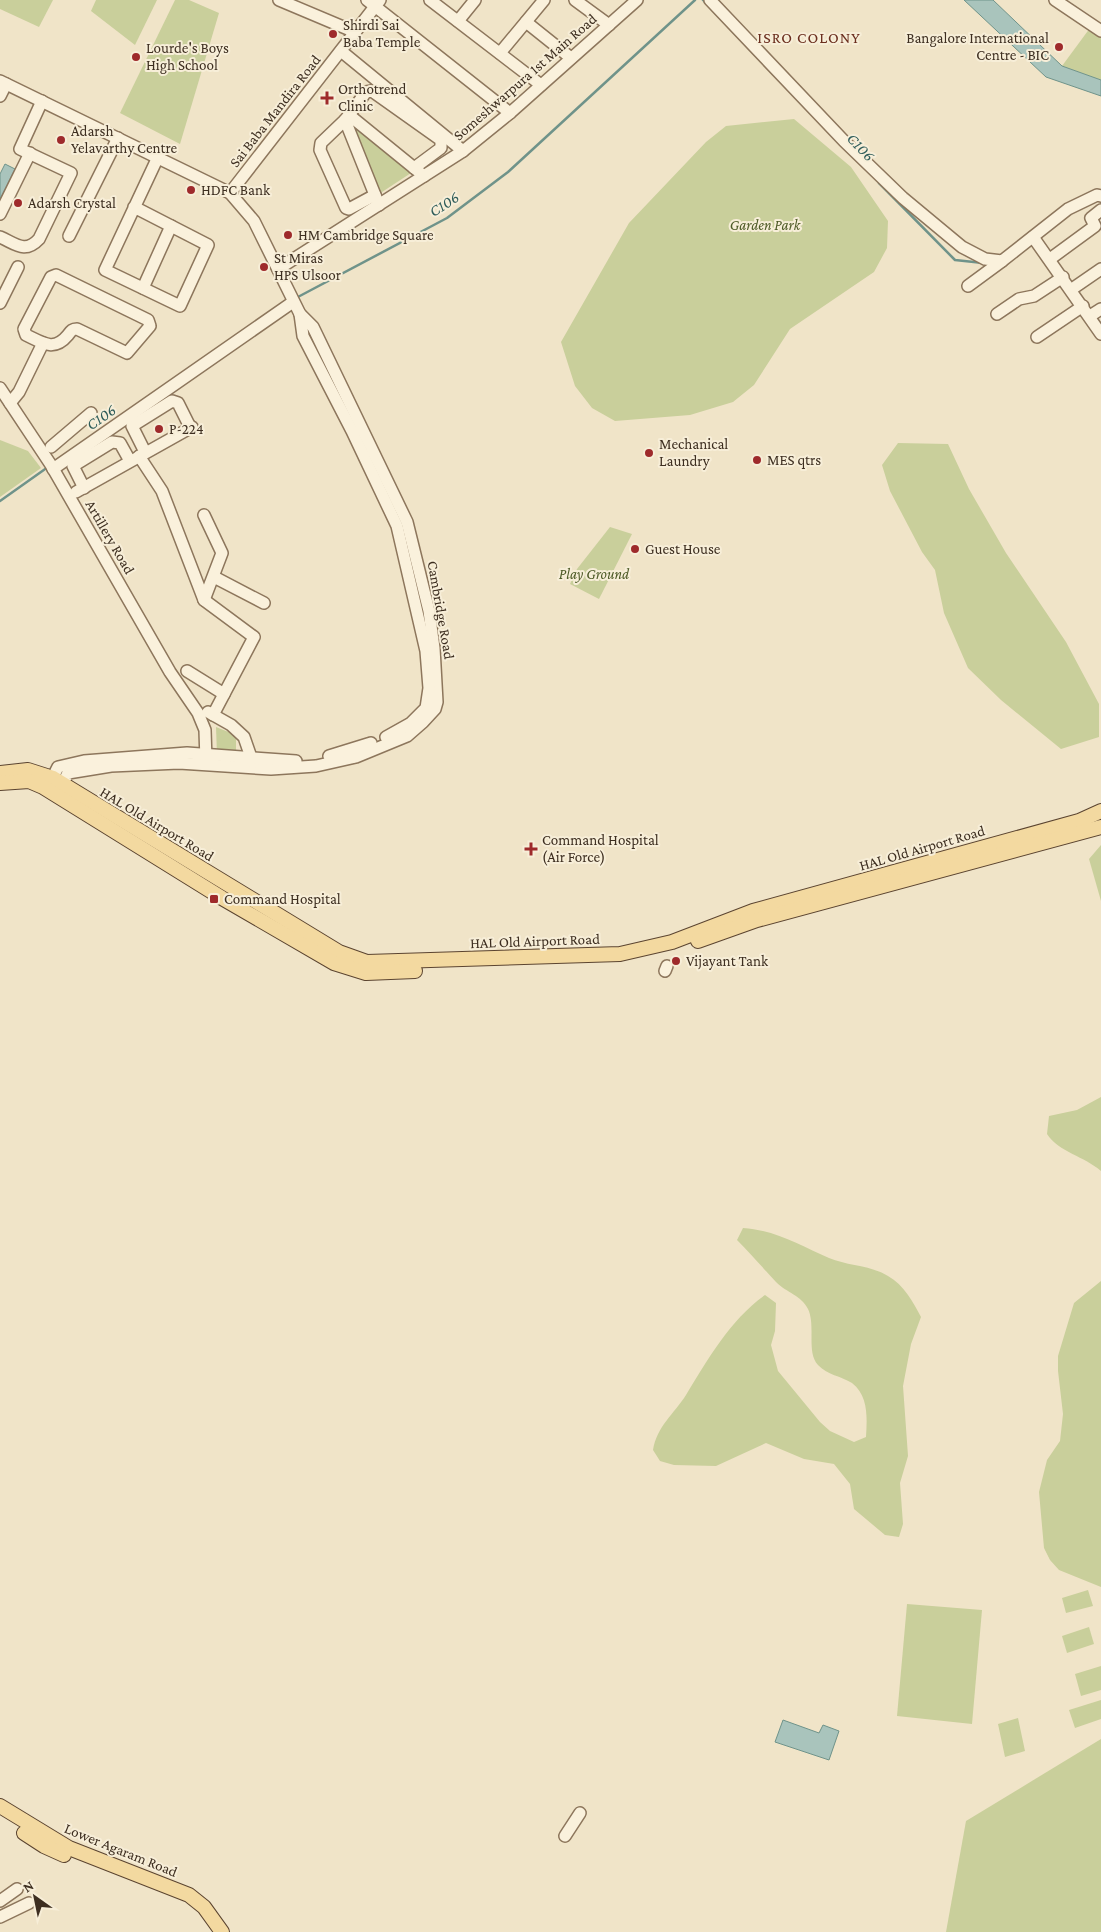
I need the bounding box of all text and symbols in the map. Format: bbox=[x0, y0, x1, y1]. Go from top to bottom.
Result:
street label: Someshwarpura 1st Main Road bbox=[450, 11, 600, 144]
place label: Shirdi Sai Baba Temple bbox=[343, 17, 421, 51]
marker: Shirdi Sai Baba Temple bbox=[327, 28, 339, 40]
district label: ISRO COLONY bbox=[757, 29, 861, 46]
place label: Bangalore International Centre - BIC bbox=[906, 30, 1049, 63]
place label: Lourde's Boys High School bbox=[146, 40, 229, 74]
marker: Bangalore International Centre - BIC bbox=[1053, 41, 1065, 53]
marker: Lourde's Boys High School bbox=[130, 51, 142, 63]
street label: Sai Baba Mandira Road bbox=[226, 52, 324, 170]
place label: Orthotrend Clinic bbox=[338, 81, 406, 114]
marker: Orthotrend Clinic bbox=[320, 91, 334, 105]
place label: Adarsh Yelavarthy Centre bbox=[71, 123, 178, 157]
water label: C106 bbox=[844, 130, 878, 164]
marker: Adarsh Yelavarthy Centre bbox=[55, 134, 67, 146]
place label: HDFC Bank bbox=[201, 182, 271, 198]
marker: HDFC Bank bbox=[185, 184, 197, 196]
water label: C106 bbox=[426, 188, 462, 220]
place label: Adarsh Crystal bbox=[28, 195, 116, 212]
marker: Adarsh Crystal bbox=[12, 197, 24, 209]
park label: Garden Park bbox=[730, 217, 802, 233]
place label: HM Cambridge Square bbox=[298, 227, 434, 244]
marker: HM Cambridge Square bbox=[282, 229, 294, 241]
place label: St Miras HPS Ulsoor bbox=[274, 250, 342, 283]
marker: St Miras HPS Ulsoor bbox=[258, 261, 270, 273]
water label: C106 bbox=[83, 401, 119, 433]
place label: P-224 bbox=[169, 421, 204, 437]
marker: P-224 bbox=[153, 423, 165, 435]
place label: Mechanical Laundry bbox=[659, 436, 728, 470]
marker: Mechanical Laundry bbox=[643, 447, 655, 459]
place label: MES qtrs bbox=[767, 452, 821, 469]
marker: MES qtrs bbox=[751, 454, 763, 466]
street label: Artillery Road bbox=[82, 497, 138, 577]
place label: Guest House bbox=[645, 541, 721, 557]
marker: Guest House bbox=[629, 543, 641, 555]
street label: Cambridge Road bbox=[423, 560, 458, 661]
park label: Play Ground bbox=[559, 566, 630, 583]
street label: HAL Old Airport Road bbox=[97, 784, 217, 865]
street label: HAL Old Airport Road bbox=[857, 822, 987, 875]
place label: Command Hospital (Air Force) bbox=[542, 832, 659, 866]
marker: Command Hospital (Air Force) bbox=[524, 842, 538, 856]
place label: Command Hospital bbox=[224, 891, 341, 908]
marker: Command Hospital bbox=[208, 893, 220, 905]
street label: HAL Old Airport Road bbox=[470, 931, 600, 952]
place label: Vijayant Tank bbox=[686, 953, 769, 970]
marker: Vijayant Tank bbox=[670, 955, 682, 967]
street label: Lower Agaram Road bbox=[62, 1820, 180, 1881]
north arrow bbox=[10, 1872, 60, 1922]
text: N bbox=[20, 1877, 37, 1895]

